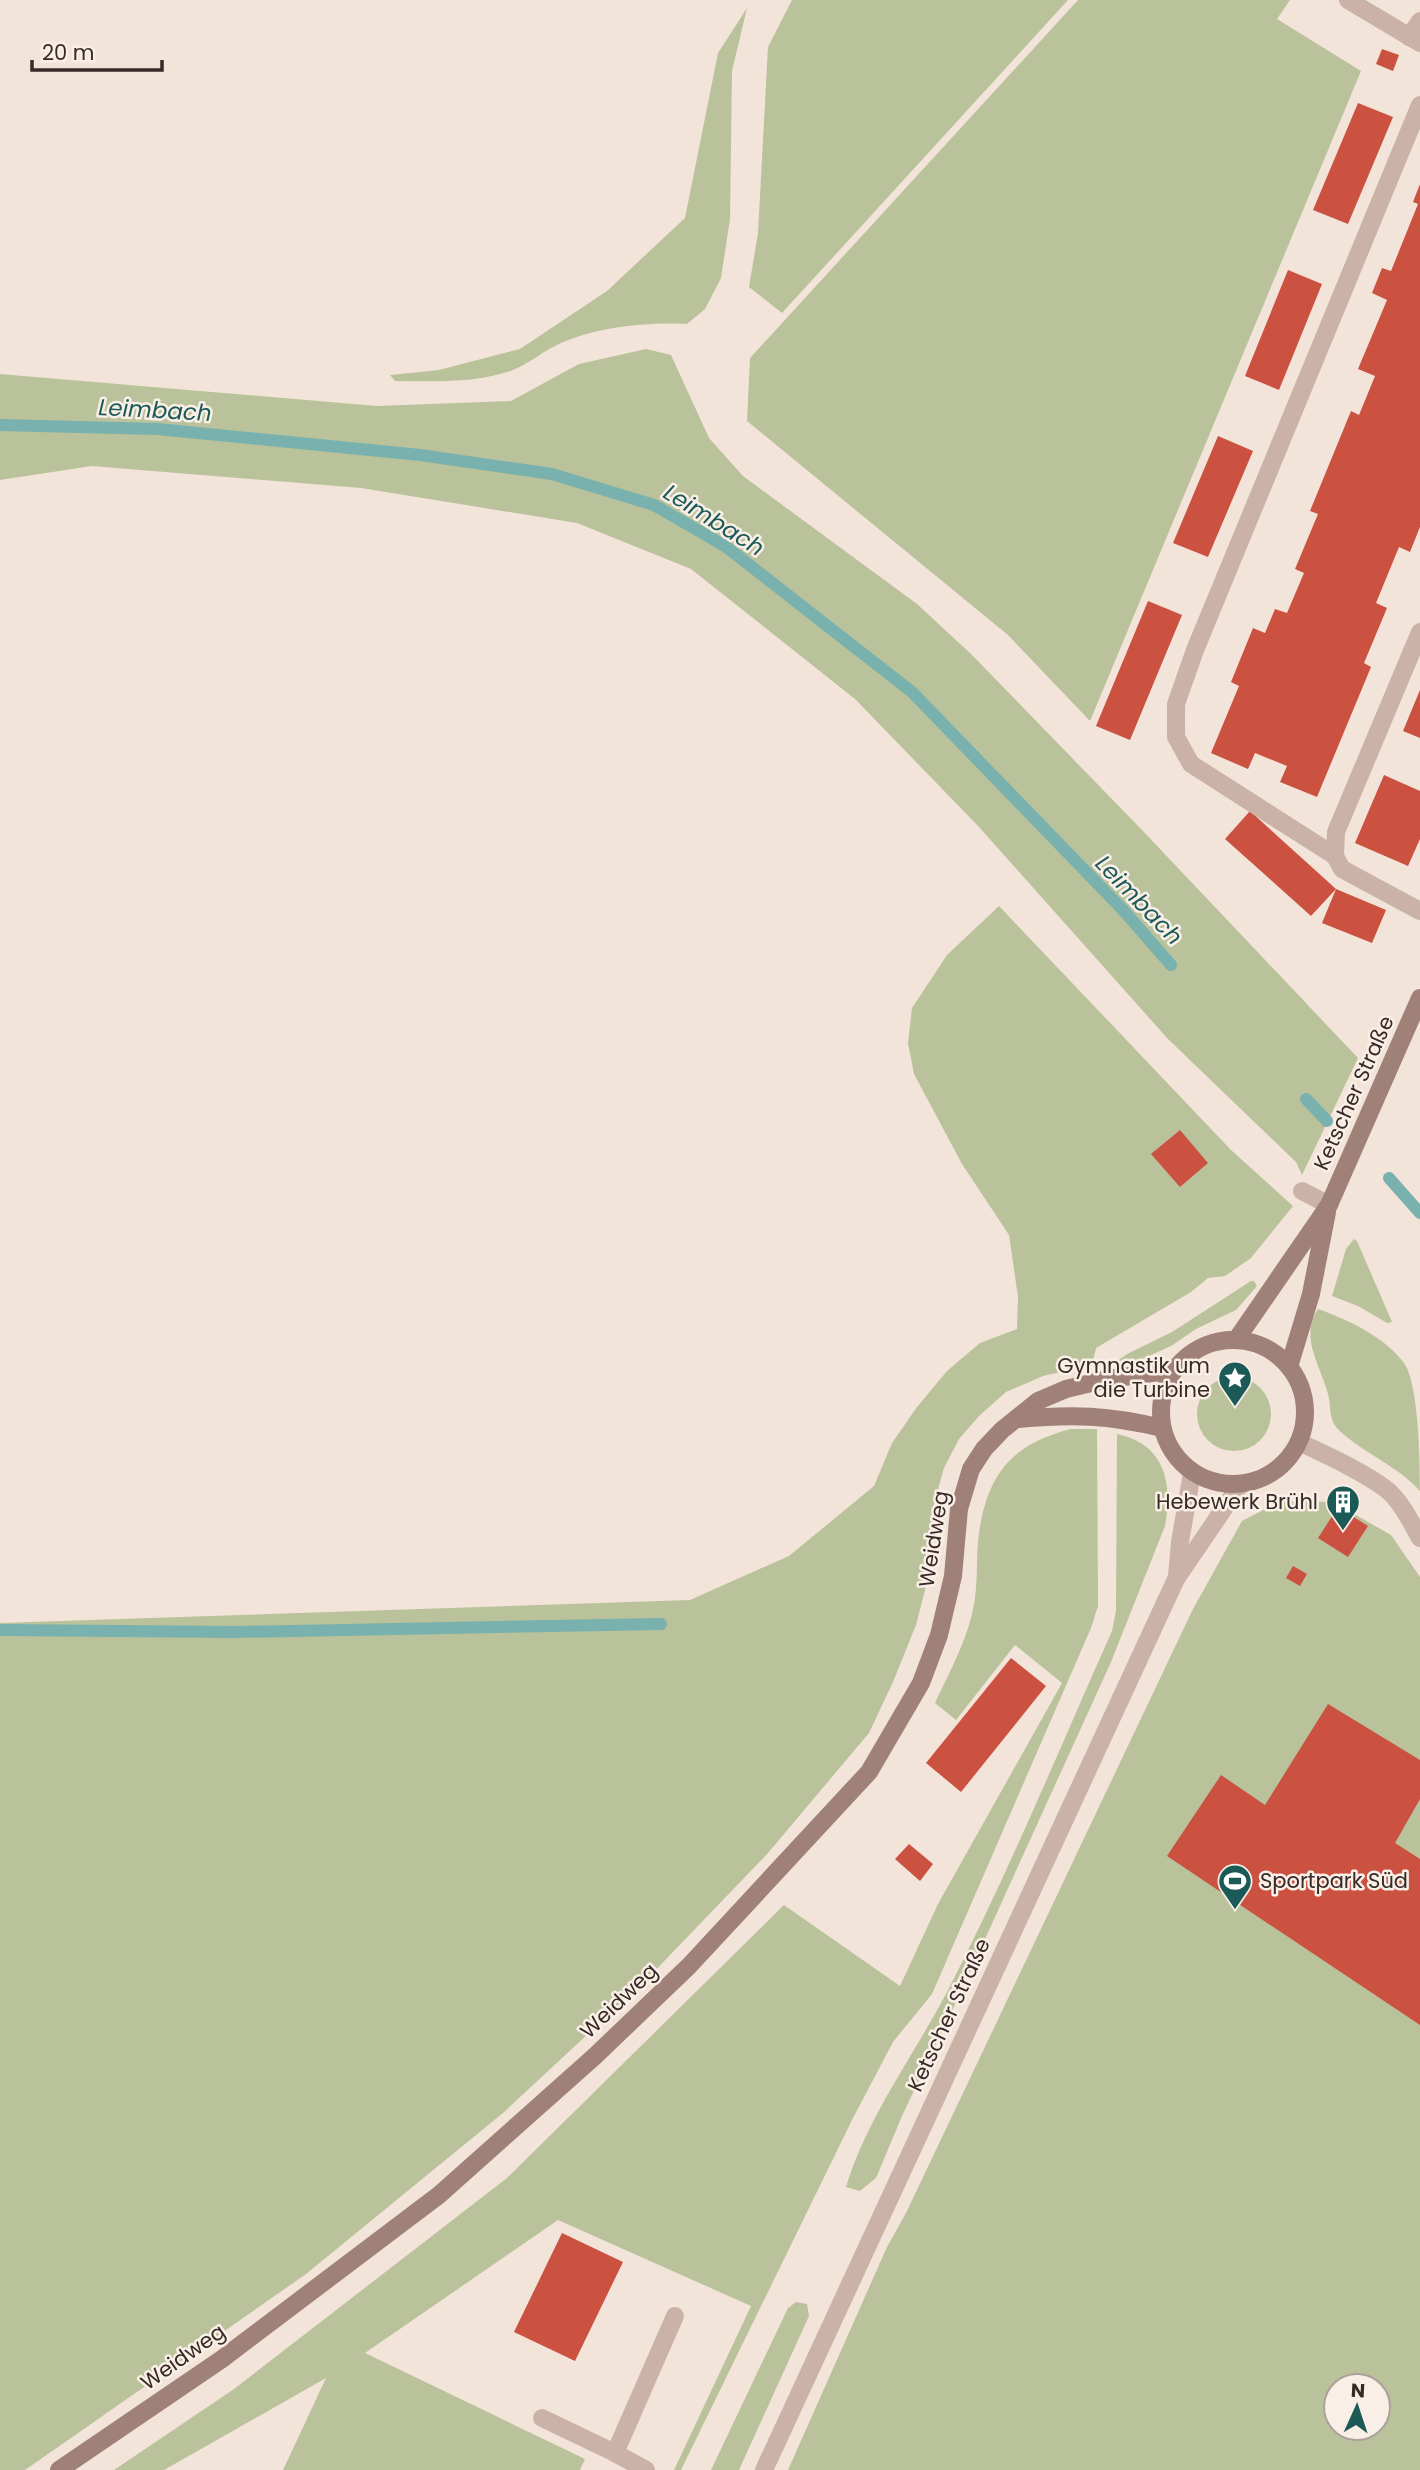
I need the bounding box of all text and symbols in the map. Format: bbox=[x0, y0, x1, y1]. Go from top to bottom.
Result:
scale bar bbox=[32, 28, 161, 72]
text: 20 m bbox=[42, 38, 95, 67]
water label: Leimbach bbox=[98, 391, 212, 429]
water label: Leimbach bbox=[657, 476, 771, 564]
water label: Leimbach bbox=[1088, 848, 1190, 952]
street label: Ketscher Straße bbox=[1306, 1011, 1401, 1175]
place label: Gymnastik um die Turbine bbox=[1057, 1351, 1210, 1404]
place icon: Gymnastik um die Turbine bbox=[1216, 1359, 1254, 1408]
building icon: Hebewerk Brühl bbox=[1324, 1483, 1362, 1532]
place label: Hebewerk Brühl bbox=[1156, 1487, 1318, 1516]
street label: Weidweg bbox=[912, 1489, 955, 1589]
sports icon: Sportpark Süd bbox=[1216, 1862, 1254, 1911]
place label: Sportpark Süd bbox=[1260, 1866, 1408, 1895]
street label: Ketscher Straße bbox=[900, 1933, 997, 2096]
street label: Weidweg bbox=[574, 1956, 664, 2045]
street label: Weidweg bbox=[135, 2317, 231, 2396]
north arrow bbox=[1322, 2372, 1392, 2442]
text: N bbox=[1350, 2377, 1366, 2404]

